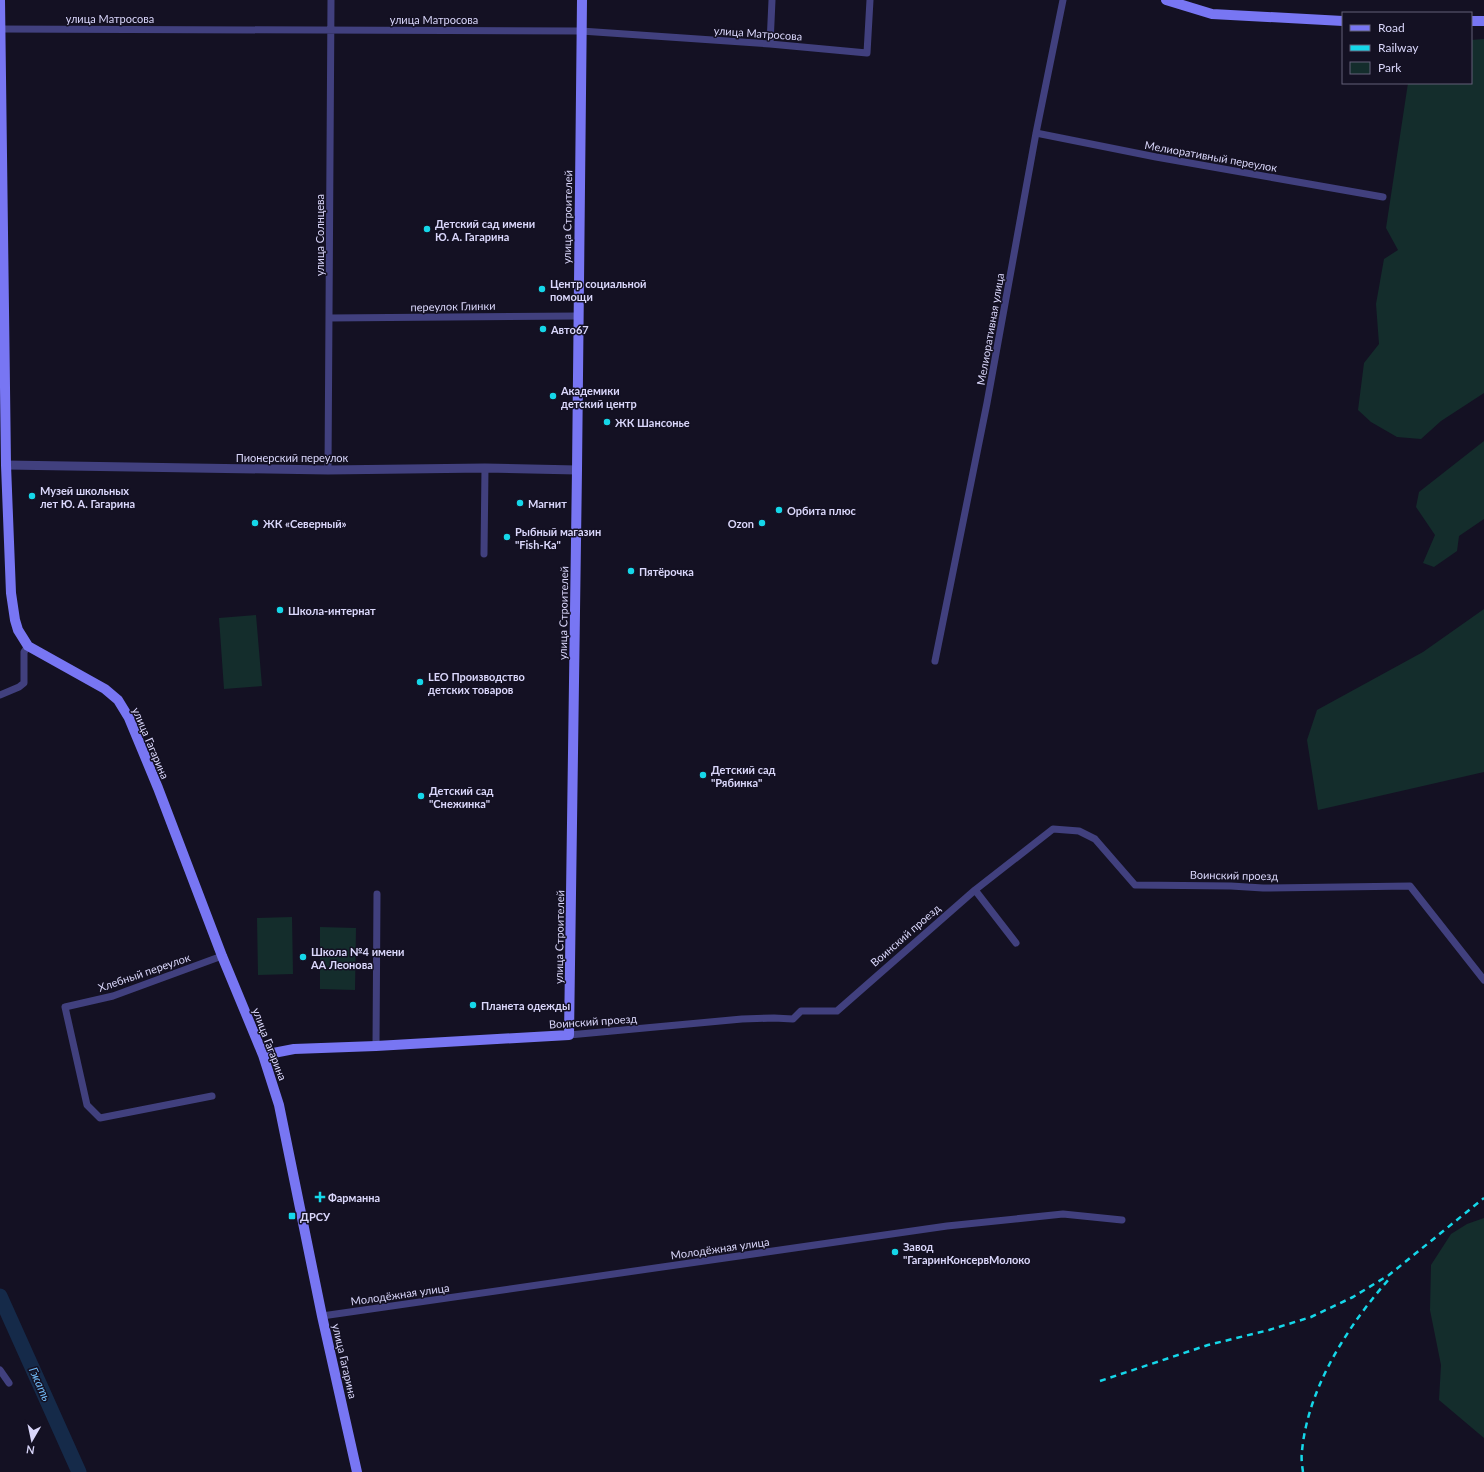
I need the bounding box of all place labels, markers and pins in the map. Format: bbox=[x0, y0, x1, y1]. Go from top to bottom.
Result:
place label: Детский сад имени Ю. А. Гагарина bbox=[435, 217, 535, 243]
marker: Детский сад имени Ю. А. Гагарина bbox=[422, 224, 432, 234]
place label: Центр социальной помощи bbox=[550, 277, 646, 303]
marker: Центр социальной помощи bbox=[537, 284, 547, 294]
place label: Авто67 bbox=[550, 323, 589, 336]
marker: Авто67 bbox=[538, 324, 548, 334]
place label: Академики детский центр bbox=[560, 384, 637, 410]
marker: Академики детский центр bbox=[548, 391, 558, 401]
place label: ЖК Шансонье bbox=[615, 416, 690, 429]
marker: ЖК Шансонье bbox=[602, 417, 612, 427]
place label: Музей школьных лет Ю. А. Гагарина bbox=[40, 484, 135, 510]
marker: Музей школьных лет Ю. А. Гагарина bbox=[27, 491, 37, 501]
place label: Магнит bbox=[528, 497, 567, 510]
marker: Магнит bbox=[515, 498, 525, 508]
place label: Орбита плюс bbox=[787, 504, 856, 517]
marker: Орбита плюс bbox=[774, 505, 784, 515]
place label: ЖК «Северный» bbox=[263, 517, 347, 530]
place label: Ozon bbox=[728, 517, 754, 530]
marker: ЖК «Северный» bbox=[250, 518, 260, 528]
marker: Ozon bbox=[757, 518, 767, 528]
place label: Рыбный магазин "Fish-Ка" bbox=[515, 525, 601, 551]
marker: Рыбный магазин "Fish-Ка" bbox=[502, 532, 512, 542]
place label: Пятёрочка bbox=[639, 565, 694, 578]
marker: Пятёрочка bbox=[626, 566, 636, 576]
place label: Школа-интернат bbox=[288, 604, 376, 617]
marker: Школа-интернат bbox=[275, 605, 285, 615]
place label: LEO Производство детских товаров bbox=[428, 670, 525, 696]
marker: LEO Производство детских товаров bbox=[415, 677, 425, 687]
place label: Детский сад "Рябинка" bbox=[711, 763, 776, 789]
marker: Детский сад "Рябинка" bbox=[698, 770, 708, 780]
place label: Детский сад "Снежинка" bbox=[429, 784, 494, 810]
marker: Детский сад "Снежинка" bbox=[416, 791, 426, 801]
place label: Школа №4 имени АА Леонова bbox=[310, 945, 404, 971]
marker: Школа №4 имени АА Леонова bbox=[298, 952, 308, 962]
place label: Планета одежды bbox=[481, 999, 570, 1012]
marker: Планета одежды bbox=[468, 1000, 478, 1010]
place label: Фарманна bbox=[328, 1191, 380, 1204]
marker: Фарманна bbox=[315, 1192, 325, 1202]
place label: ДРСУ bbox=[300, 1210, 331, 1223]
marker: ДРСУ bbox=[287, 1211, 297, 1221]
place label: Завод "ГагаринКонсервМолоко bbox=[903, 1240, 1030, 1266]
marker: Завод "ГагаринКонсервМолоко bbox=[890, 1247, 900, 1257]

